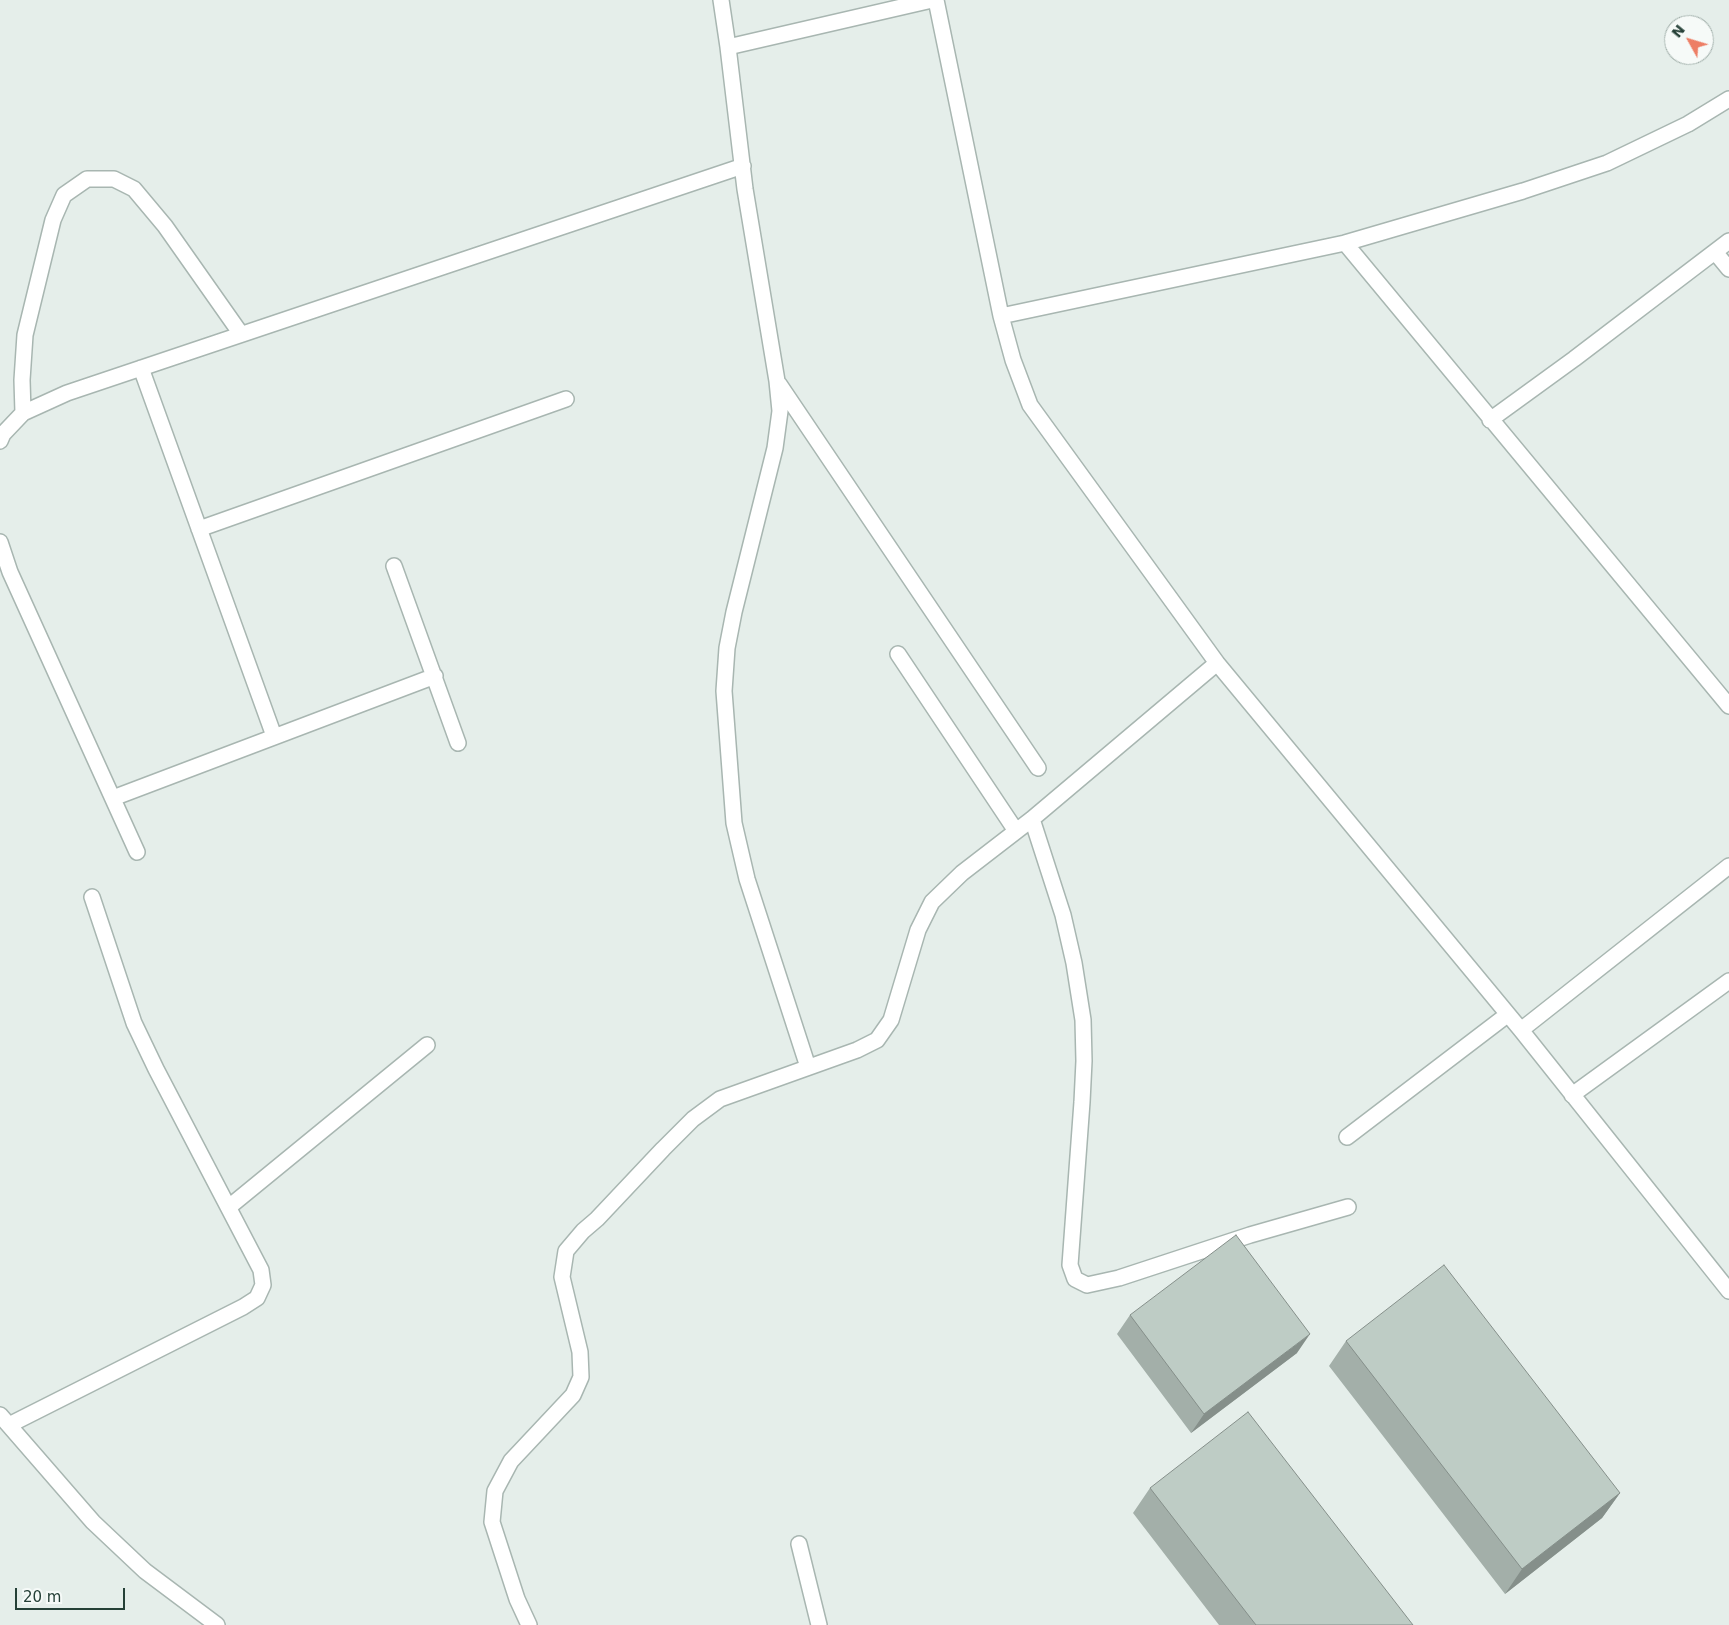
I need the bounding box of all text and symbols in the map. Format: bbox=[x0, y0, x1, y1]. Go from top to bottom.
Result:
north arrow bbox=[1664, 15, 1714, 65]
text: N bbox=[1668, 22, 1688, 41]
scale bar bbox=[18, 1578, 128, 1610]
text: 20 m bbox=[23, 1588, 61, 1606]

